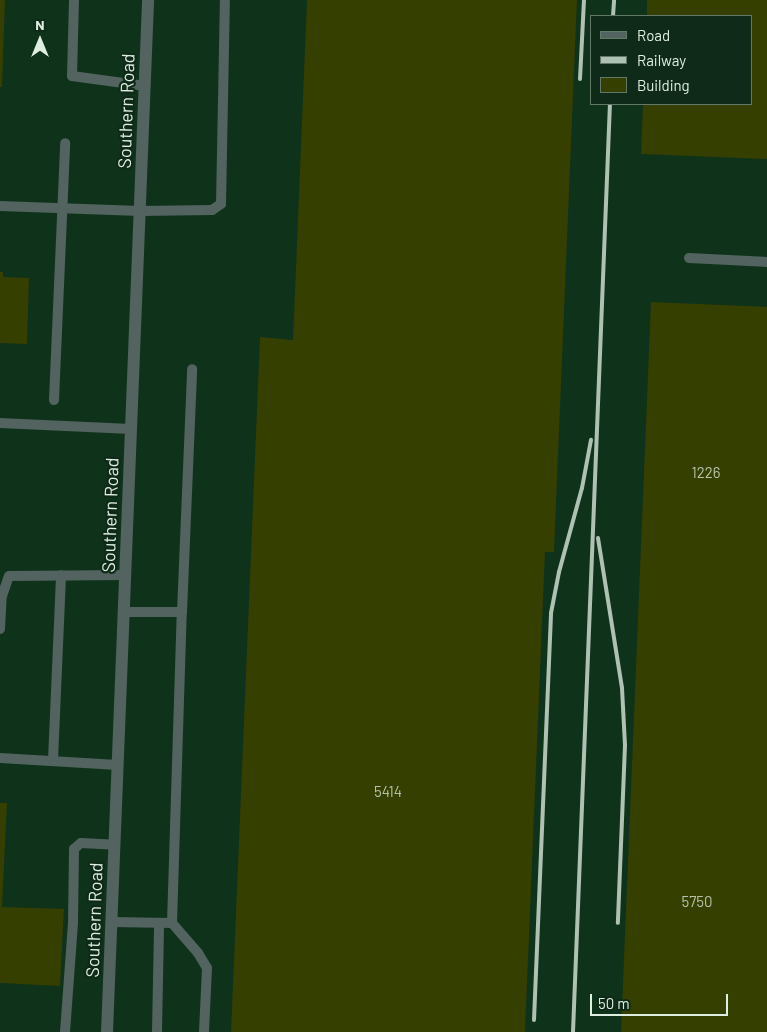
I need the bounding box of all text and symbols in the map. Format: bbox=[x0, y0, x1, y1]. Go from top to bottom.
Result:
north arrow bbox=[15, 15, 65, 65]
legend bbox=[590, 15, 752, 105]
text: N bbox=[35, 16, 45, 33]
text: Road bbox=[637, 26, 670, 44]
text: Railway bbox=[637, 51, 686, 69]
street label: Southern Road bbox=[113, 53, 139, 169]
text: Building bbox=[637, 76, 690, 94]
street label: Southern Road bbox=[97, 457, 123, 573]
house number: 1226 bbox=[691, 464, 721, 482]
house number: 5414 bbox=[374, 783, 402, 801]
street label: Southern Road bbox=[81, 862, 107, 978]
house number: 5750 bbox=[682, 893, 712, 911]
scale bar bbox=[592, 984, 730, 1016]
text: 50 m bbox=[598, 994, 630, 1012]

